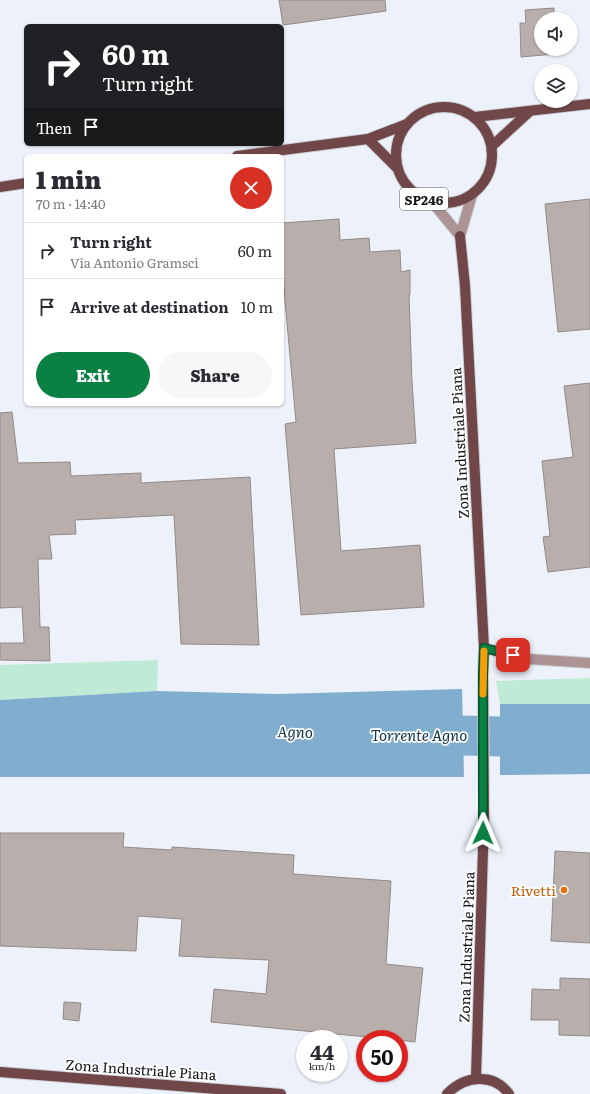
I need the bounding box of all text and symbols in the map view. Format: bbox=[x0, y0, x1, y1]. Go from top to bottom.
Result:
map controls bbox=[534, 12, 578, 108]
button: sound bbox=[534, 12, 578, 56]
text: 60 m bbox=[102, 32, 169, 74]
icon: right bbox=[36, 40, 88, 92]
button: layers bbox=[534, 64, 578, 108]
text: Turn right bbox=[102, 70, 193, 97]
text: Then bbox=[36, 116, 72, 139]
icon: arrive bbox=[80, 116, 102, 138]
text: 1 min bbox=[36, 161, 101, 196]
button: close bbox=[230, 167, 272, 209]
road number: SP246 bbox=[400, 188, 448, 210]
text: 70 m · 14:40 bbox=[36, 194, 106, 213]
text: Turn right bbox=[70, 230, 152, 253]
text: 60 m bbox=[238, 239, 272, 262]
icon: right bbox=[36, 240, 58, 262]
text: Via Antonio Gramsci bbox=[70, 253, 199, 272]
text: Arrive at destination bbox=[70, 295, 229, 318]
text: 10 m bbox=[241, 295, 273, 318]
icon: arrive bbox=[36, 296, 58, 318]
button: Exit bbox=[36, 352, 150, 398]
button: Share bbox=[158, 352, 272, 398]
street label: Zona Industriale Piana bbox=[445, 366, 473, 519]
pin bbox=[496, 638, 530, 672]
icon: arrive bbox=[502, 644, 524, 666]
water label: Agno bbox=[277, 719, 313, 743]
water label: Torrente Agno bbox=[371, 723, 467, 746]
position arrow bbox=[462, 812, 504, 854]
street label: Zona Industriale Piana bbox=[453, 871, 479, 1023]
place label: Rivetti bbox=[511, 880, 556, 900]
marker: Rivetti bbox=[559, 885, 569, 895]
speed limit sign: 50 bbox=[356, 1030, 408, 1082]
text: 44 bbox=[310, 1036, 334, 1066]
street label: Zona Industriale Piana bbox=[65, 1054, 218, 1084]
text: km/h bbox=[309, 1058, 335, 1073]

